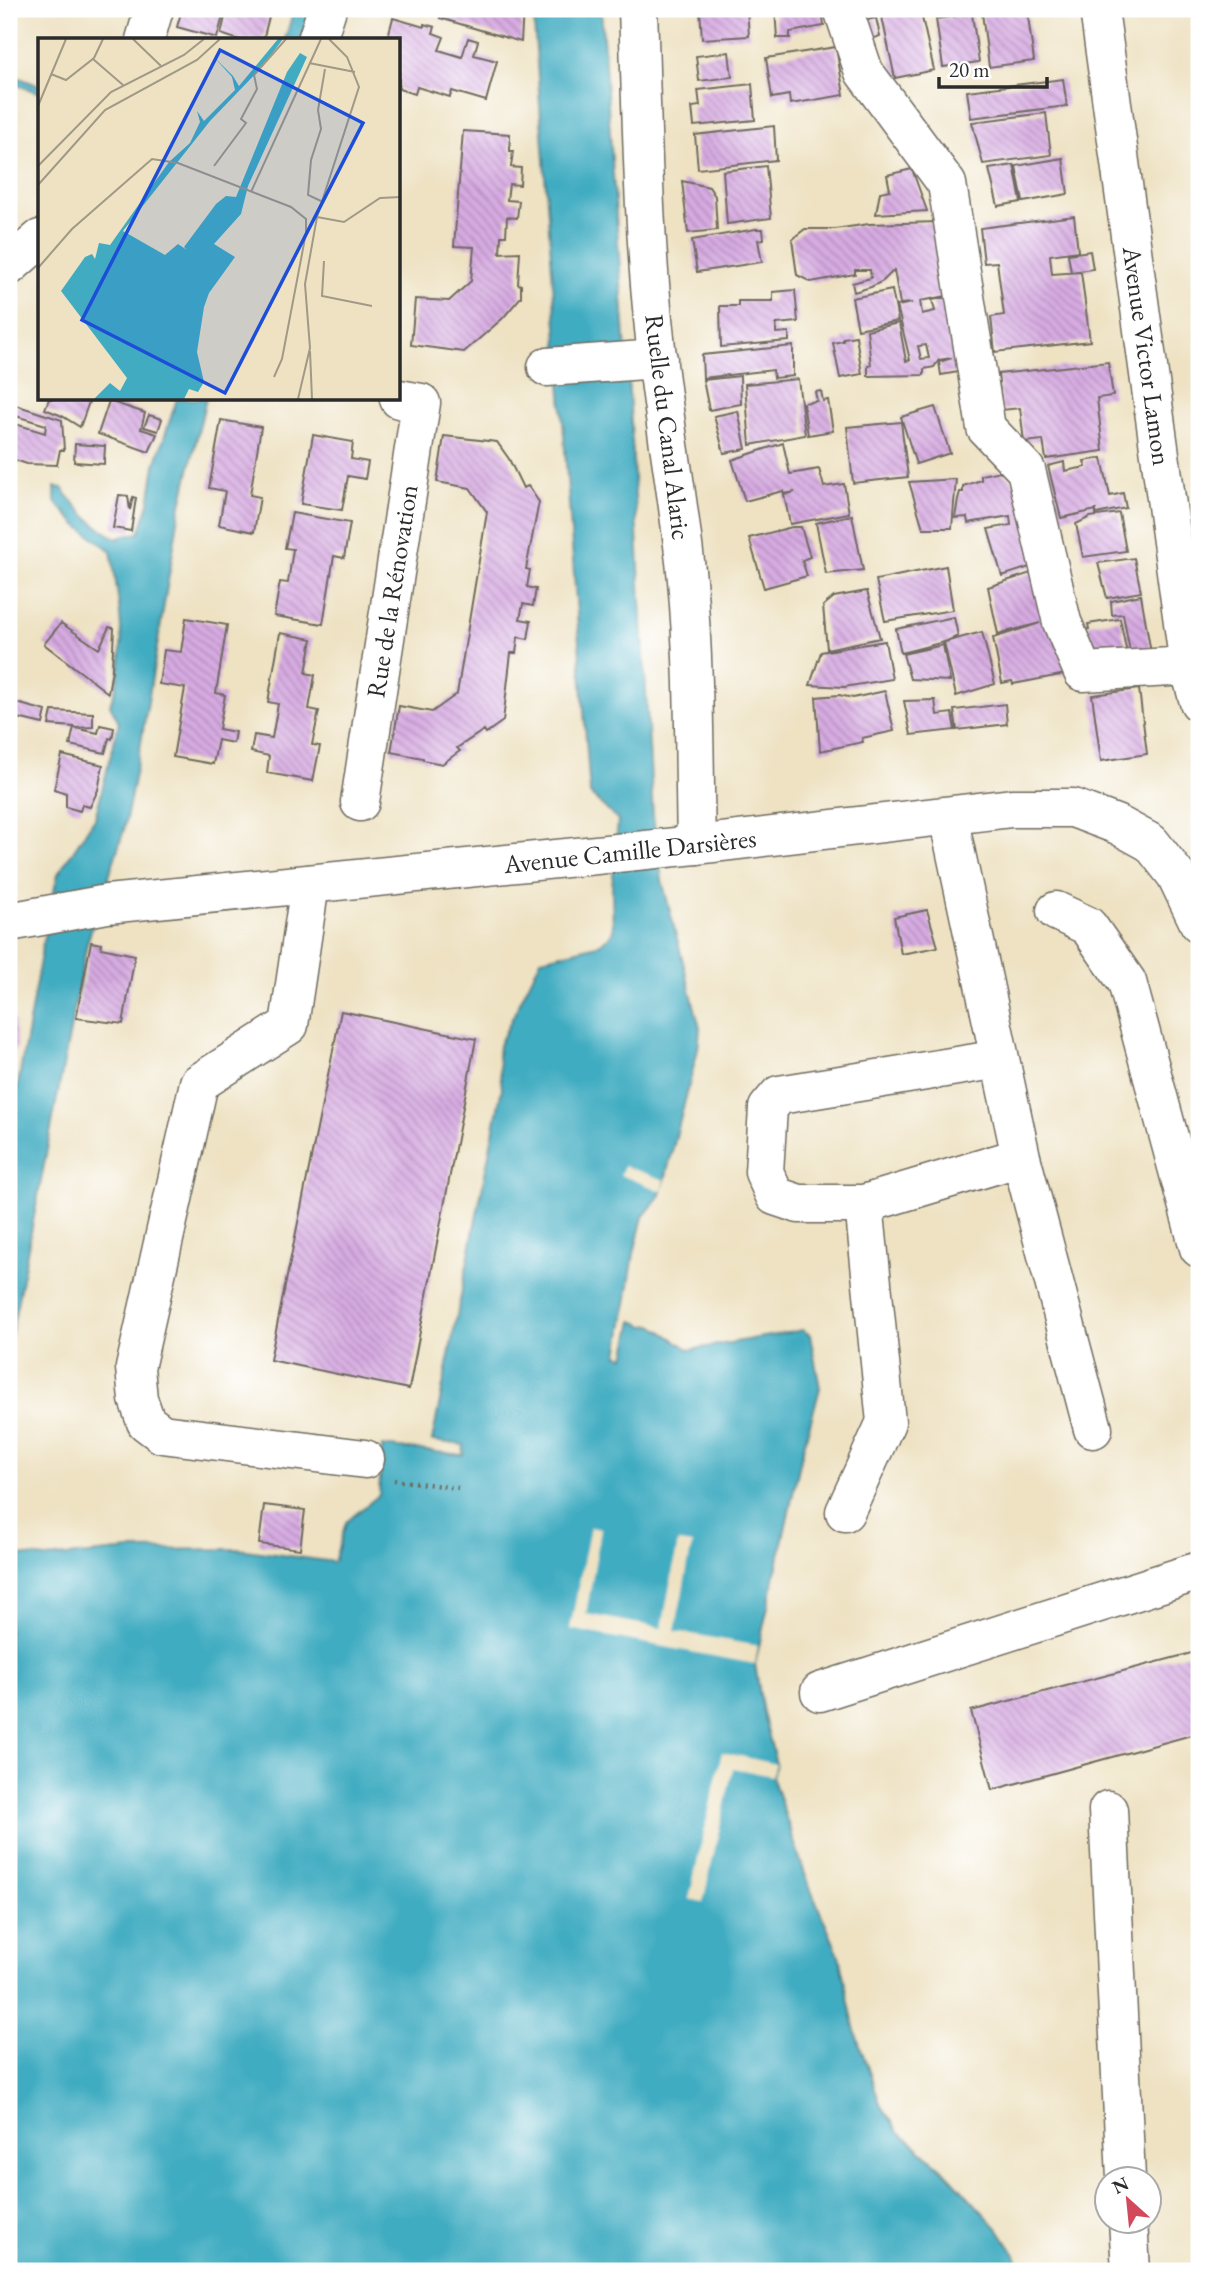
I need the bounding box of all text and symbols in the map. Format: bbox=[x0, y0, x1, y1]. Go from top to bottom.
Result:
inset map bbox=[38, 38, 401, 401]
scale bar bbox=[939, 46, 1047, 90]
text: 20 m bbox=[949, 56, 990, 83]
street label: Avenue Victor Lamon bbox=[1115, 243, 1179, 468]
street label: Ruelle du Canal Alaric bbox=[637, 312, 699, 542]
street label: Rue de la Rénovation bbox=[358, 482, 426, 700]
street label: Avenue Camille Darsières bbox=[501, 821, 758, 881]
north arrow bbox=[1092, 2164, 1162, 2234]
text: N bbox=[1108, 2170, 1134, 2200]

